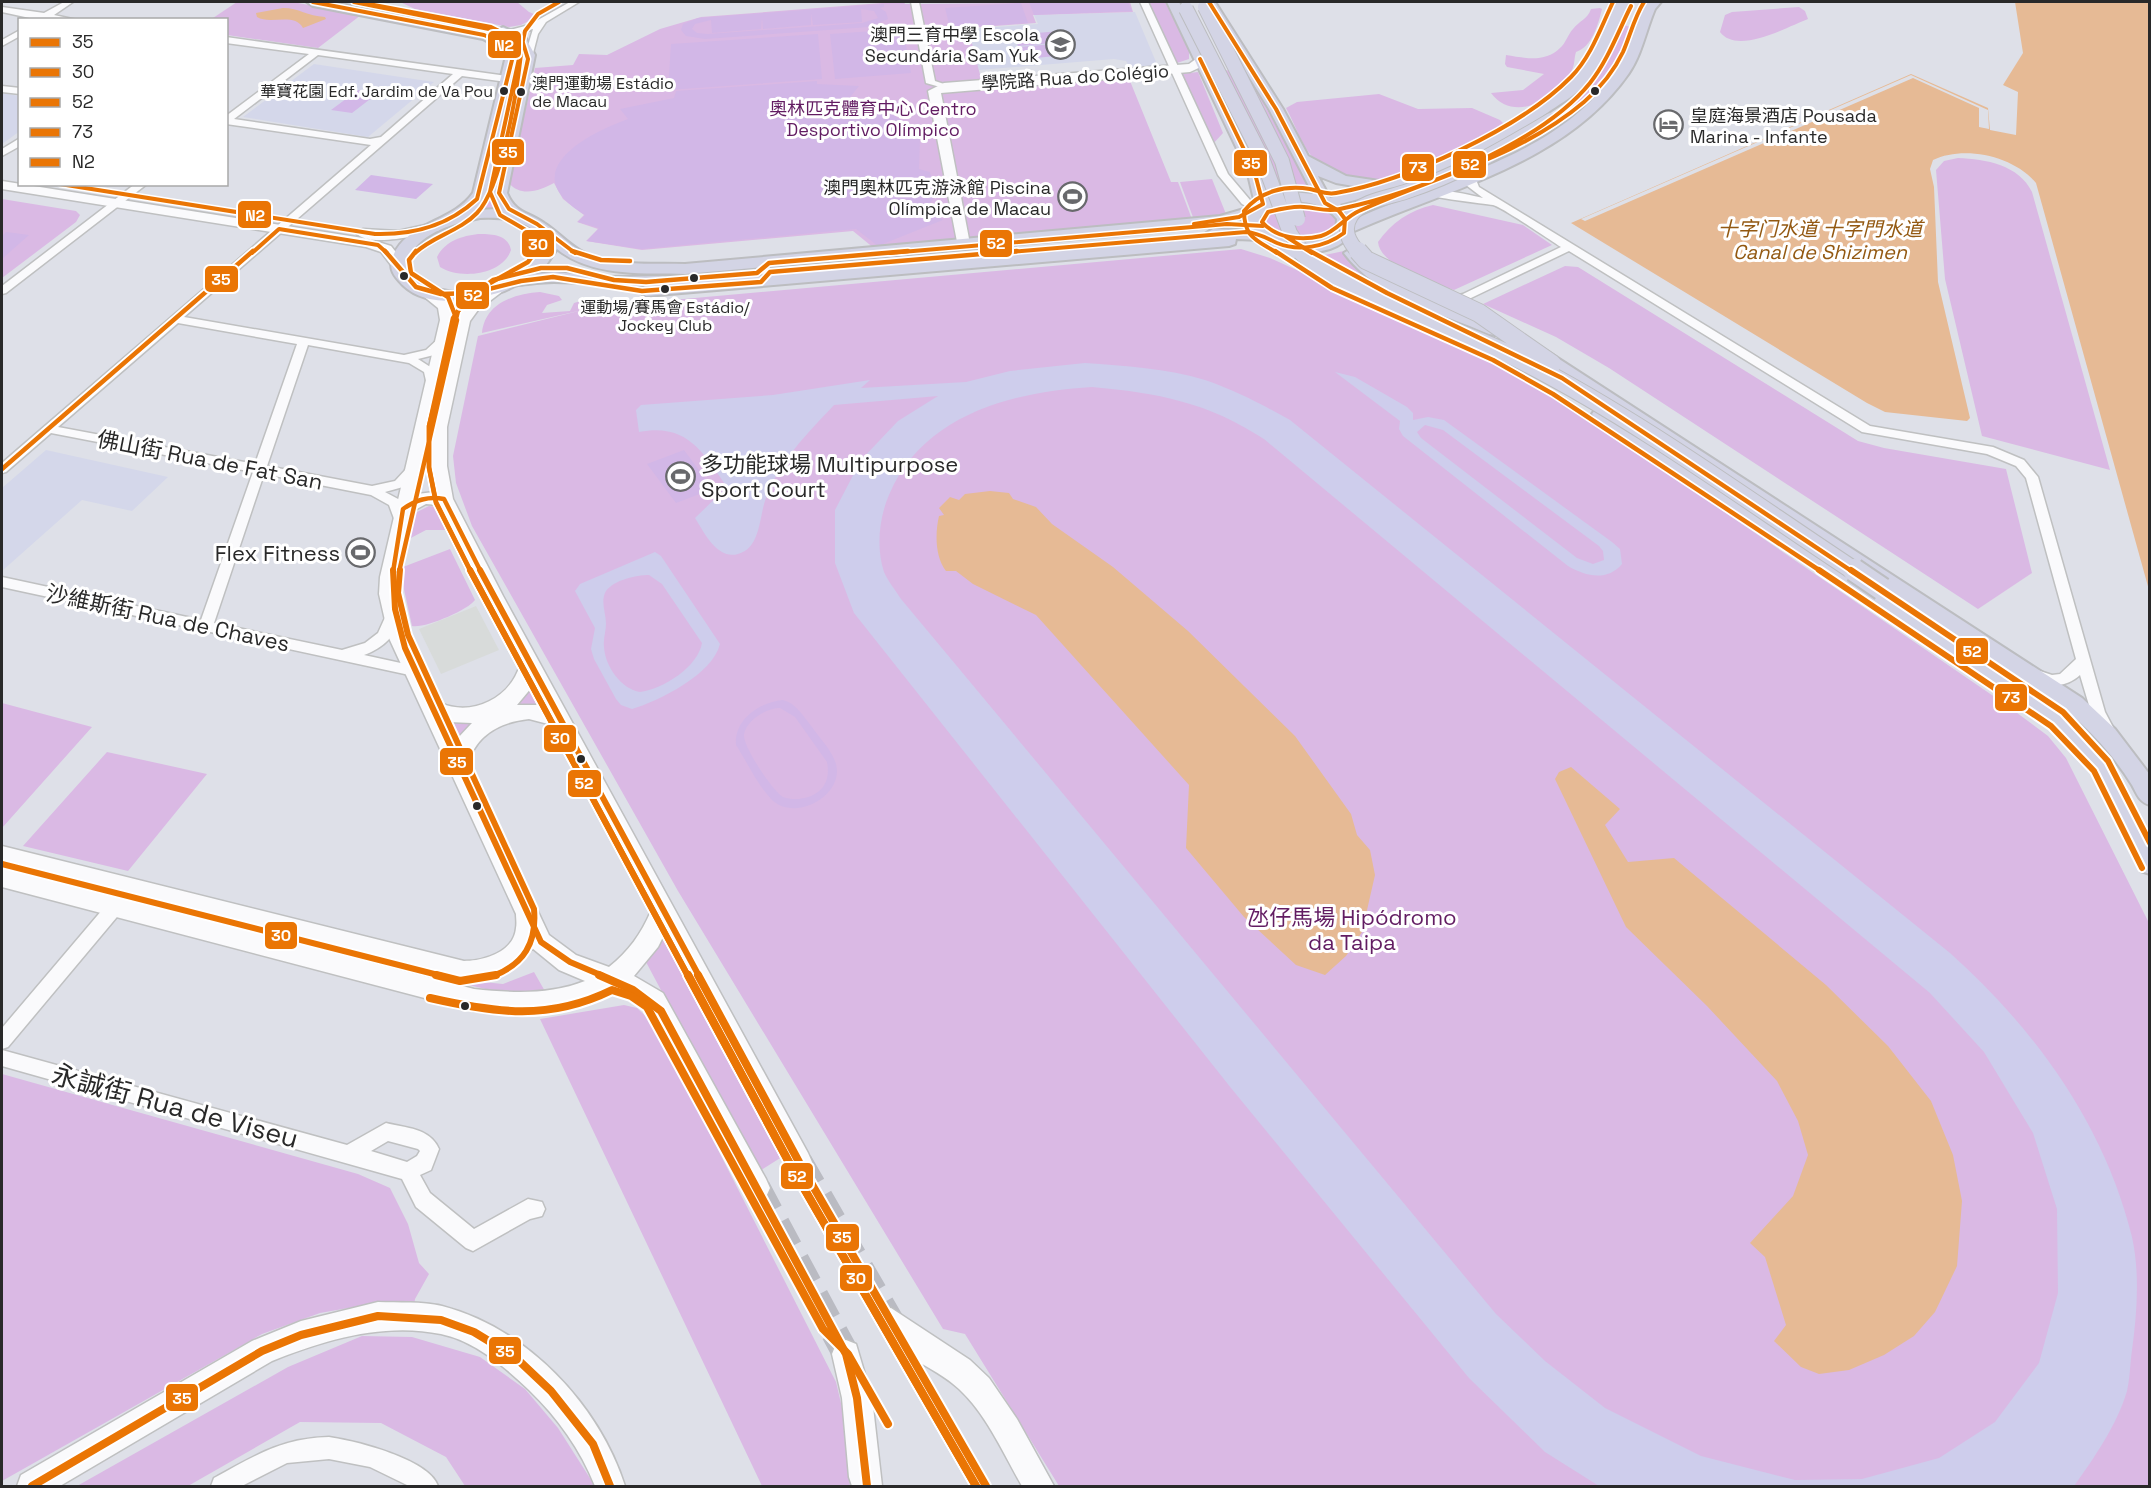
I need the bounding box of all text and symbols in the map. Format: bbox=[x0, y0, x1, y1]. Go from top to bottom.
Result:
legend bbox=[18, 18, 228, 186]
place label: 澳門三育中學 Escola Secundária Sam Yuk bbox=[865, 23, 1039, 67]
school or university icon: 澳門三育中學 Escola Secundária Sam Yuk bbox=[1044, 28, 1076, 60]
text: 35 bbox=[72, 30, 94, 53]
line badge: N2 bbox=[487, 30, 522, 59]
text: N2 bbox=[494, 35, 514, 56]
street label: 學院路 Rua do Colégio bbox=[980, 59, 1170, 95]
text: 30 bbox=[72, 60, 94, 83]
place label: 澳門運動場 Estádio de Macau bbox=[532, 73, 674, 112]
place label: 華寶花園 Edf. Jardim de Va Pou bbox=[260, 81, 493, 102]
marker: 華寶花園 Edf. Jardim de Va Pou bbox=[498, 85, 510, 97]
unlabelled marker bbox=[1589, 85, 1601, 97]
marker: 澳門運動場 Estádio de Macau bbox=[515, 86, 527, 98]
text: 52 bbox=[72, 90, 94, 113]
park label: 奧林匹克體育中心 Centro Desportivo Olímpico bbox=[769, 97, 977, 141]
place label: 皇庭海景酒店 Pousada Marina - Infante bbox=[1690, 104, 1877, 148]
hotel icon: 皇庭海景酒店 Pousada Marina - Infante bbox=[1653, 109, 1685, 141]
text: 73 bbox=[72, 120, 93, 143]
line badge: 35 bbox=[491, 138, 525, 166]
text: 35 bbox=[498, 142, 518, 163]
line badge: 35 bbox=[1233, 149, 1268, 177]
text: N2 bbox=[72, 150, 95, 173]
line badge: 52 bbox=[1452, 150, 1487, 179]
text: 35 bbox=[1241, 153, 1261, 174]
line badge: 73 bbox=[1401, 153, 1435, 182]
text: 52 bbox=[1461, 154, 1479, 175]
text: 73 bbox=[1409, 157, 1428, 178]
place label: 澳門奧林匹克游泳館 Piscina Olímpica de Macau bbox=[823, 176, 1051, 220]
sports icon: 澳門奧林匹克游泳館 Piscina Olímpica de Macau bbox=[1056, 181, 1088, 213]
line badge: N2 bbox=[237, 200, 272, 229]
text: N2 bbox=[245, 205, 265, 226]
water label: 十字门水道 十字門水道 Canal de Shizimen bbox=[1717, 216, 1926, 265]
line badge: 30 bbox=[521, 229, 555, 258]
line badge: 52 bbox=[979, 229, 1013, 258]
text: 52 bbox=[987, 233, 1005, 254]
text: 30 bbox=[528, 234, 548, 255]
line badge: 35 bbox=[204, 265, 239, 293]
text: 35 bbox=[211, 269, 231, 290]
unlabelled marker bbox=[398, 270, 410, 282]
unlabelled marker bbox=[688, 272, 700, 284]
line badge: 52 bbox=[455, 281, 490, 310]
marker: 運動場/賽馬會 Estádio/ Jockey Club bbox=[659, 283, 671, 295]
text: 52 bbox=[464, 285, 482, 306]
place label: 運動場/賽馬會 Estádio/ Jockey Club bbox=[580, 297, 750, 336]
street label: 佛山街 Rua de Fat San bbox=[95, 424, 325, 496]
place label: 多功能球場 Multipurpose Sport Court bbox=[701, 450, 958, 503]
sports icon: 多功能球場 Multipurpose Sport Court bbox=[664, 461, 696, 493]
sports icon: Flex Fitness bbox=[345, 537, 377, 569]
place label: Flex Fitness bbox=[215, 539, 340, 567]
street label: 沙維斯街 Rua de Chaves bbox=[44, 579, 292, 657]
line badge: 52 bbox=[1955, 637, 1989, 665]
text: 52 bbox=[1963, 641, 1981, 662]
line badge: 73 bbox=[1994, 683, 2028, 712]
text: 73 bbox=[2002, 687, 2021, 708]
line badge: 30 bbox=[543, 724, 577, 753]
text: 30 bbox=[550, 728, 570, 749]
line badge: 35 bbox=[439, 747, 474, 776]
text: 35 bbox=[447, 752, 467, 773]
unlabelled marker bbox=[575, 753, 587, 765]
line badge: 52 bbox=[567, 769, 602, 798]
text: 52 bbox=[575, 773, 593, 794]
unlabelled marker bbox=[471, 800, 483, 812]
park label: 氹仔馬場 Hipódromo da Taipa bbox=[1247, 903, 1457, 956]
line badge: 30 bbox=[264, 921, 298, 950]
text: 30 bbox=[271, 925, 291, 946]
unlabelled marker bbox=[459, 1000, 471, 1012]
street label: 永誠街 Rua de Viseu bbox=[48, 1056, 302, 1156]
line badge: 52 bbox=[780, 1162, 814, 1190]
text: 52 bbox=[788, 1166, 806, 1187]
line badge: 35 bbox=[825, 1223, 860, 1252]
text: 35 bbox=[832, 1227, 852, 1248]
line badge: 30 bbox=[839, 1264, 873, 1292]
text: 30 bbox=[846, 1268, 866, 1289]
line badge: 35 bbox=[488, 1336, 522, 1365]
text: 35 bbox=[495, 1341, 515, 1362]
line badge: 35 bbox=[165, 1383, 199, 1412]
text: 35 bbox=[172, 1388, 192, 1409]

